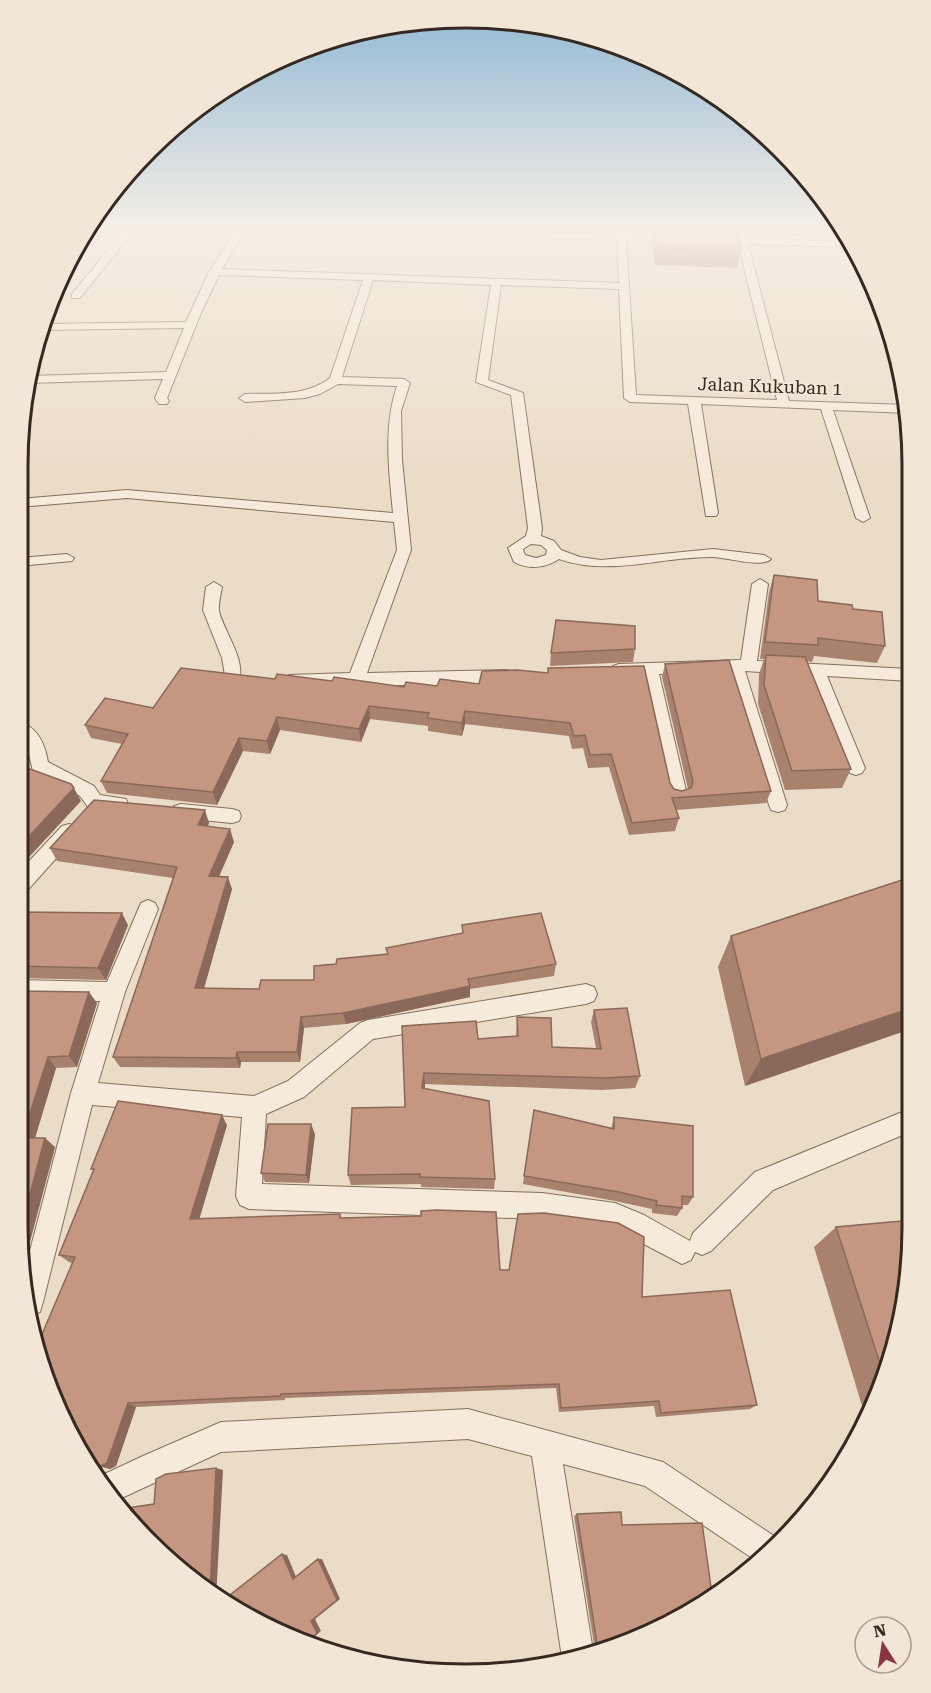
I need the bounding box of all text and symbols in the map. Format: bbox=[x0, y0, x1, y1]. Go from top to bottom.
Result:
street label: Jalan Kukuban 1 bbox=[697, 373, 843, 399]
north arrow bbox=[853, 1615, 913, 1675]
text: N bbox=[872, 1620, 888, 1641]

